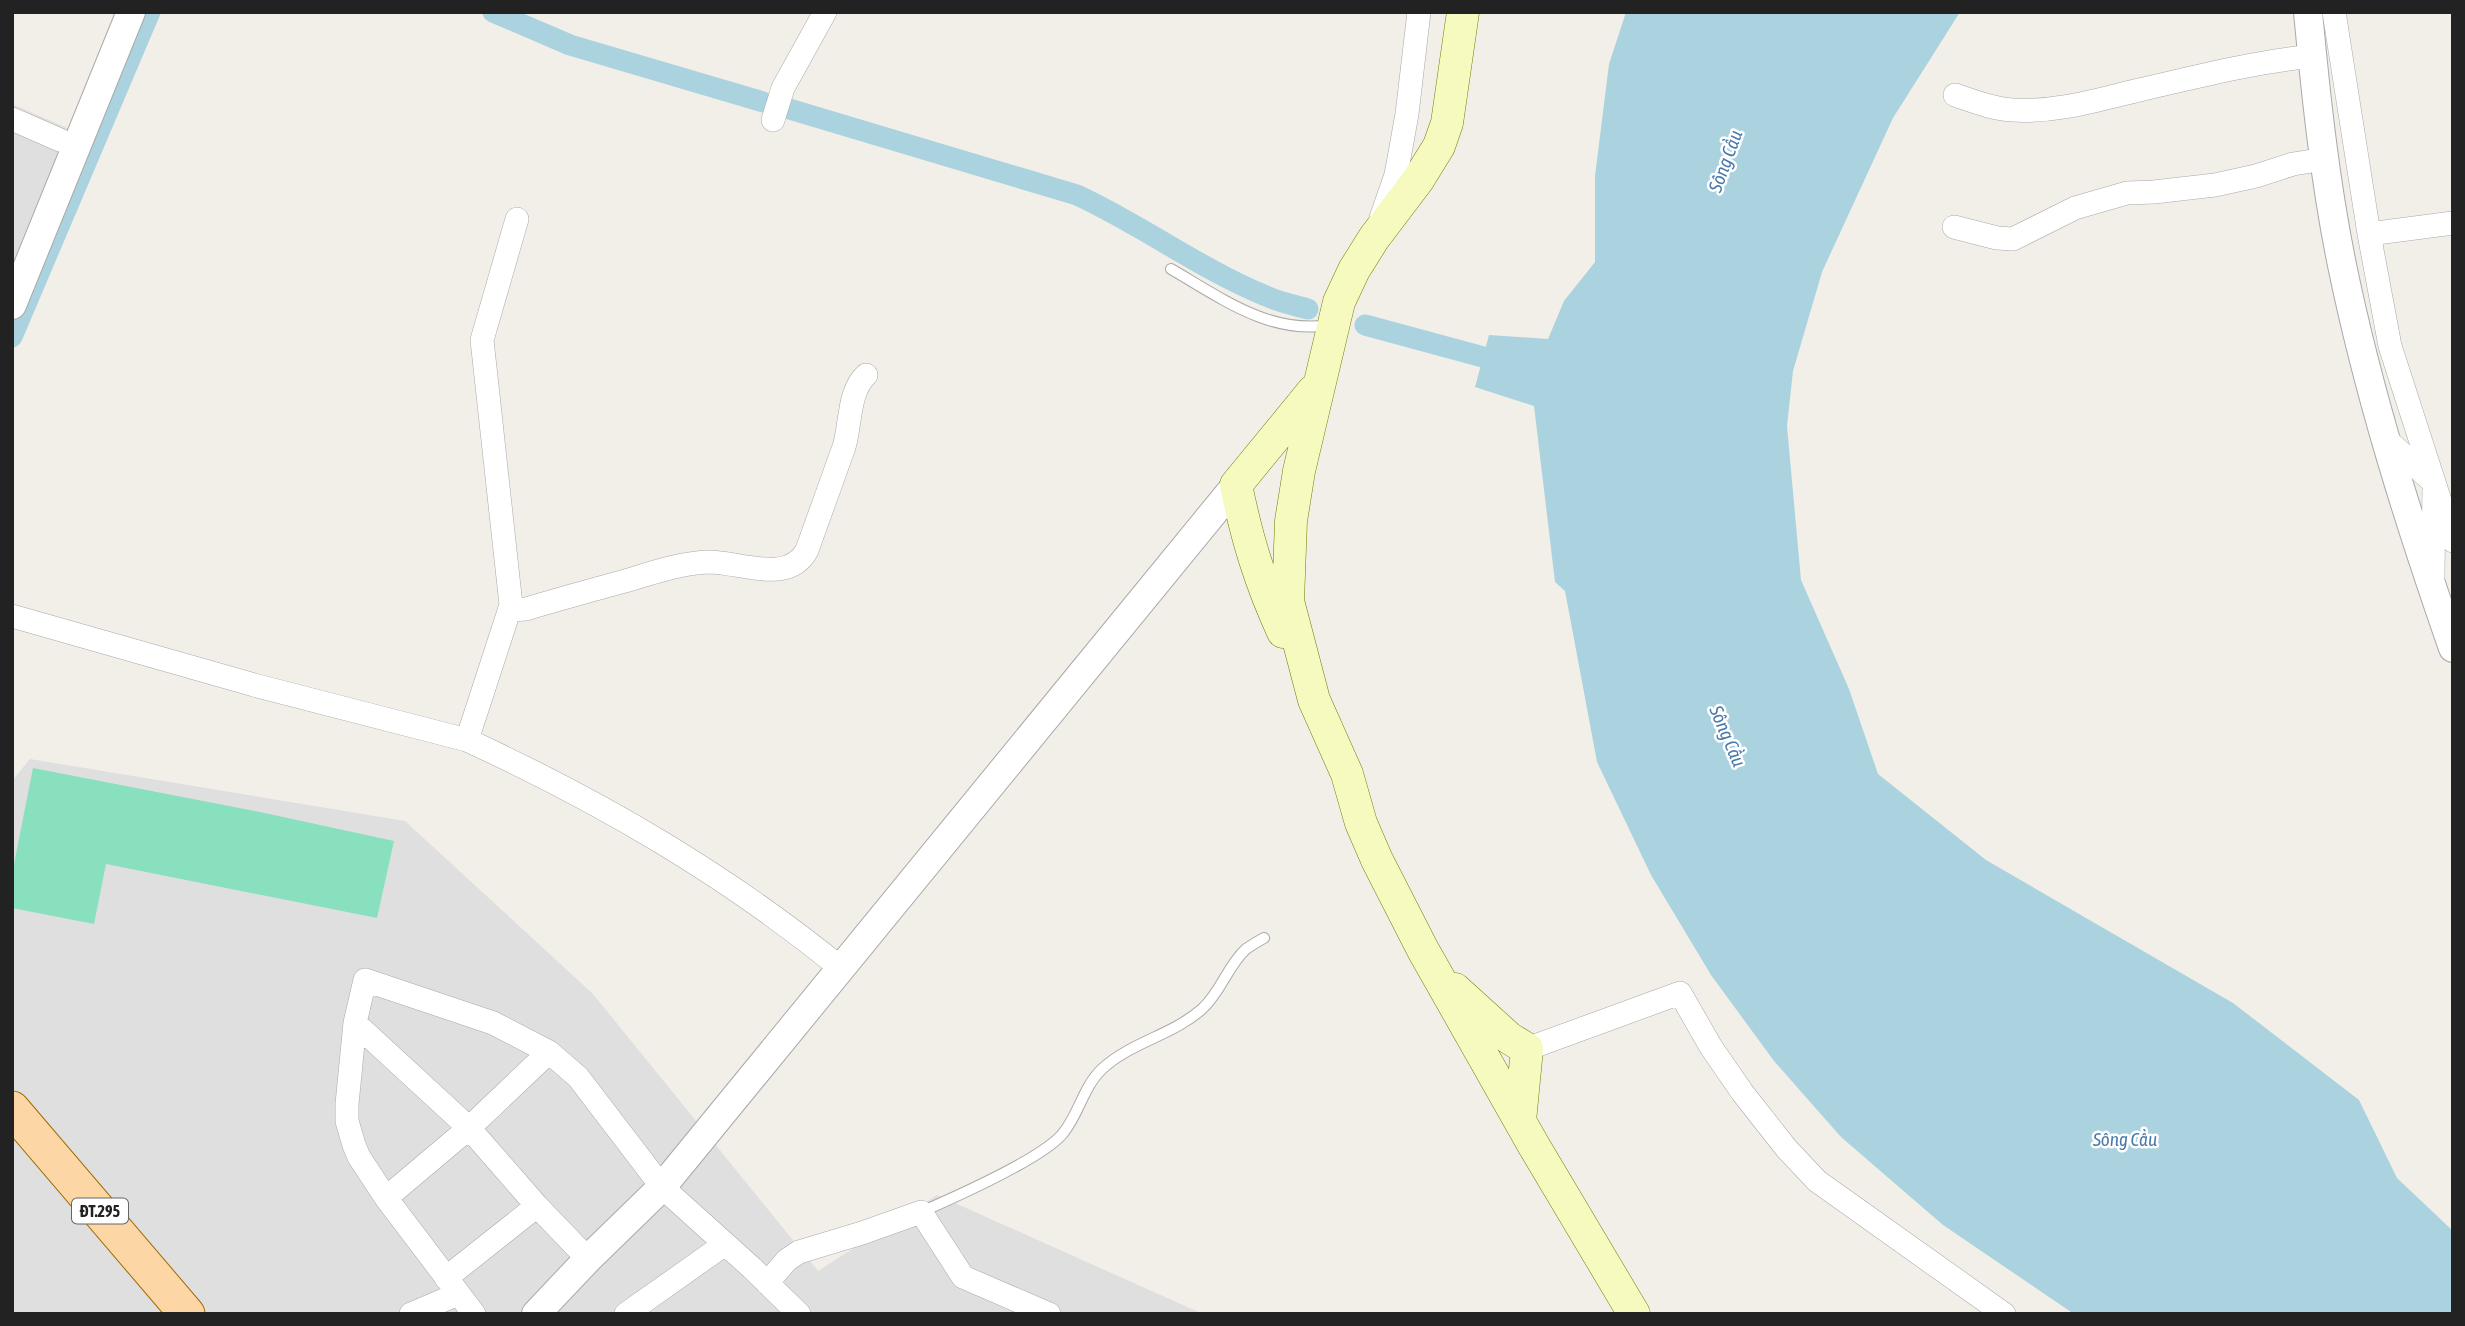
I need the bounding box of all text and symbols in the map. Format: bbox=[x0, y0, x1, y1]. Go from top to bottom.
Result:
water label: Sông Cầu bbox=[1703, 127, 1746, 196]
water label: Sông Cầu bbox=[1705, 701, 1751, 770]
water label: Sông Cầu bbox=[2092, 1128, 2157, 1150]
road number: ĐT.295 bbox=[72, 1198, 128, 1224]

